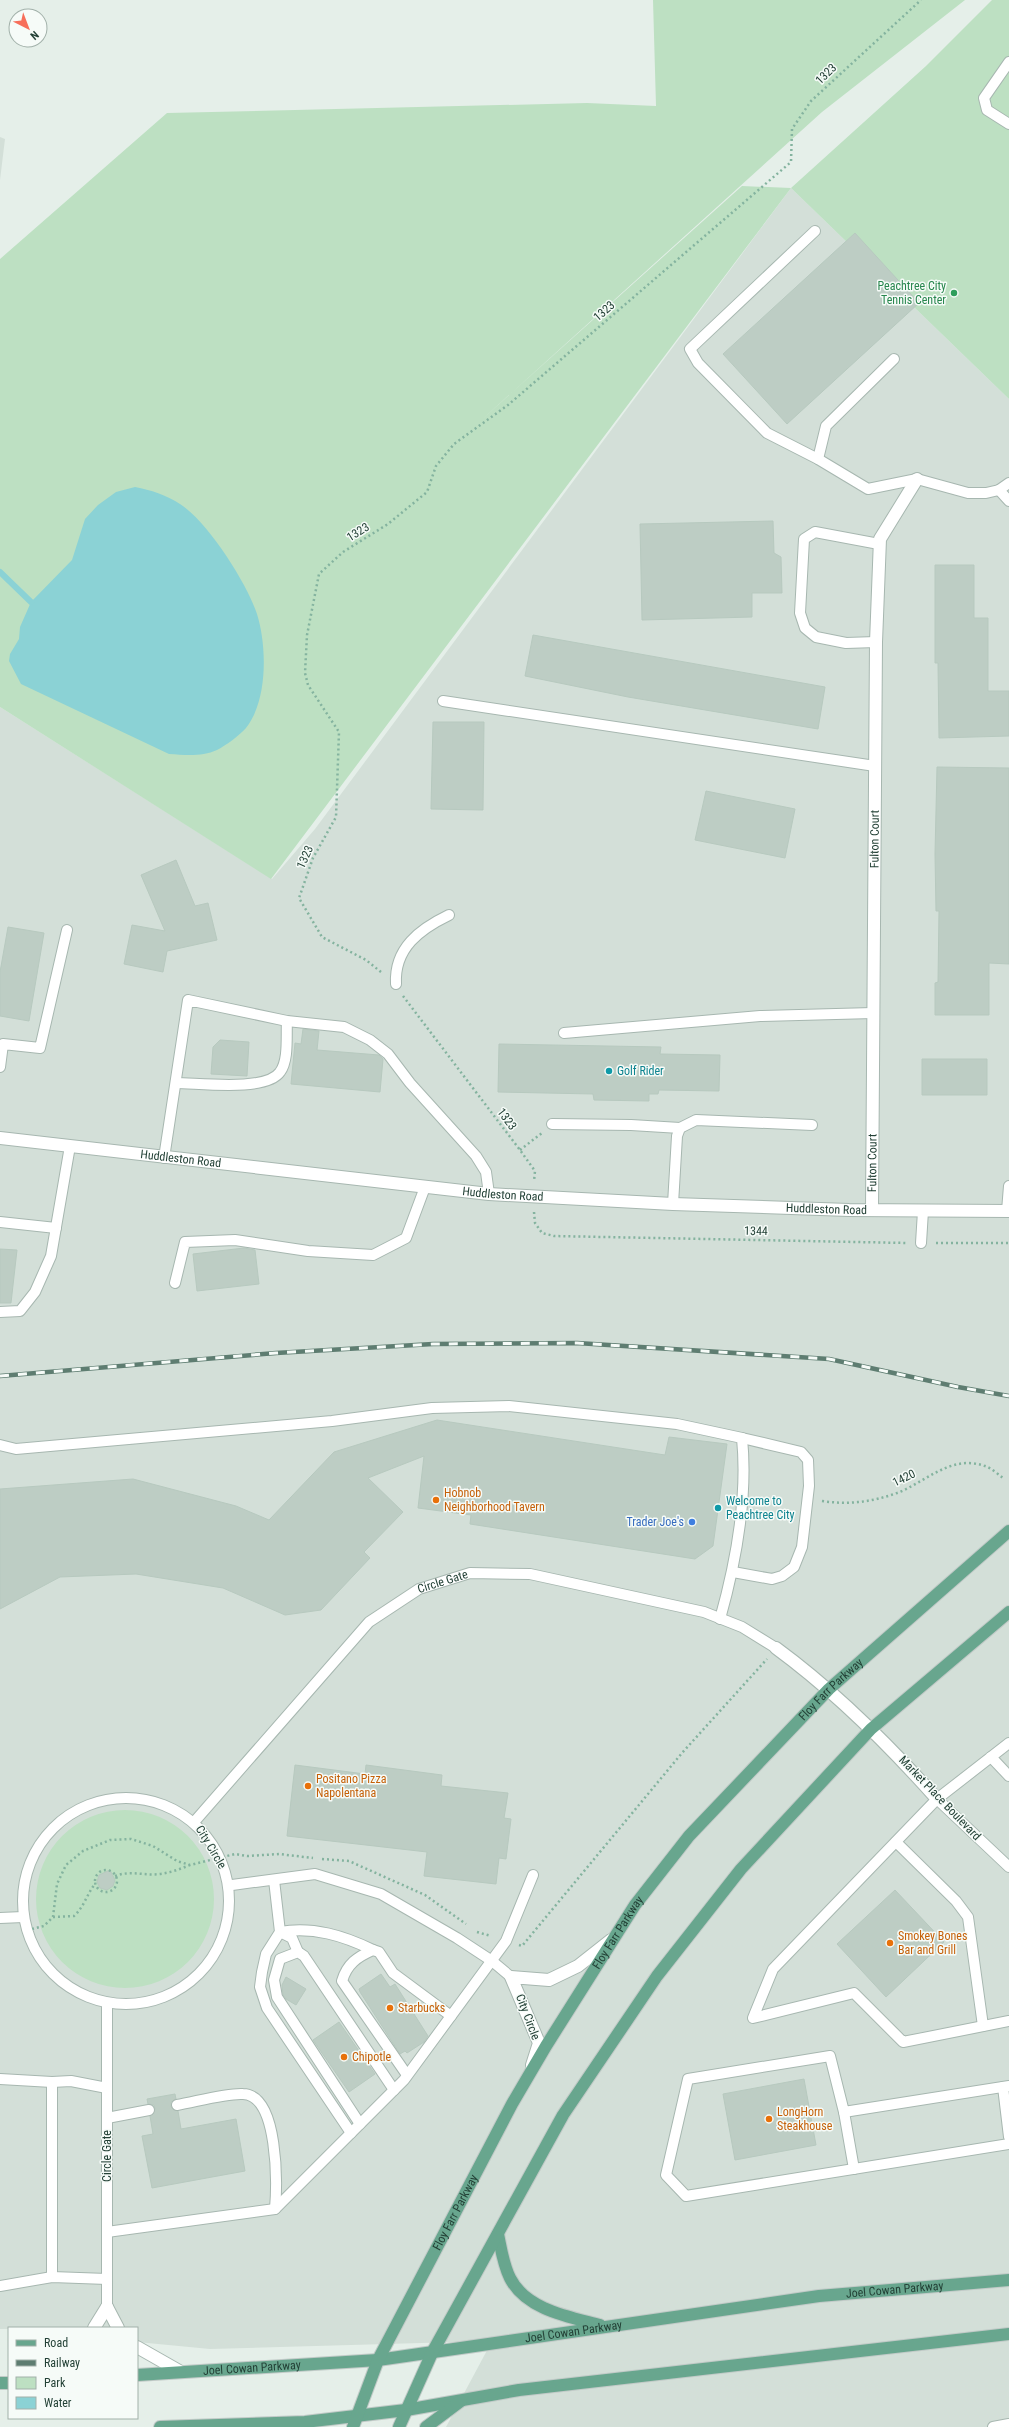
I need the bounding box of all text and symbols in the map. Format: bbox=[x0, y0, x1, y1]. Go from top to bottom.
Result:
north arrow bbox=[8, 8, 48, 48]
text: N bbox=[27, 28, 41, 42]
street label: 1323 bbox=[813, 61, 839, 87]
place label: Peachtree City Tennis Center bbox=[878, 279, 946, 307]
marker: Peachtree City Tennis Center bbox=[949, 288, 959, 298]
street label: 1323 bbox=[590, 298, 618, 324]
street label: 1323 bbox=[344, 520, 372, 544]
street label: Fulton Court bbox=[867, 809, 882, 868]
street label: 1323 bbox=[294, 843, 316, 871]
place label: Golf Rider bbox=[617, 1064, 664, 1078]
marker: Golf Rider bbox=[604, 1066, 614, 1076]
street label: 1323 bbox=[494, 1105, 520, 1133]
street label: Fulton Court bbox=[865, 1133, 880, 1192]
street label: Huddleston Road bbox=[140, 1147, 222, 1170]
street label: Huddleston Road bbox=[462, 1184, 544, 1204]
street label: Huddleston Road bbox=[786, 1201, 867, 1217]
street label: 1344 bbox=[744, 1224, 768, 1238]
street label: 1420 bbox=[890, 1466, 918, 1489]
place label: Hobnob Neighborhood Tavern bbox=[444, 1486, 545, 1514]
place label: Welcome to Peachtree City bbox=[726, 1494, 795, 1522]
marker: Hobnob Neighborhood Tavern bbox=[431, 1495, 441, 1505]
marker: Welcome to Peachtree City bbox=[713, 1503, 723, 1513]
place label: Trader Joe's bbox=[627, 1515, 684, 1529]
marker: Trader Joe's bbox=[687, 1517, 697, 1527]
street label: Circle Gate bbox=[416, 1567, 470, 1596]
street label: Floy Farr Parkway bbox=[796, 1656, 866, 1723]
street label: Market Place Boulevard bbox=[896, 1753, 984, 1843]
place label: Positano Pizza Napolentana bbox=[316, 1772, 387, 1800]
marker: Positano Pizza Napolentana bbox=[303, 1781, 313, 1791]
street label: City Circle bbox=[193, 1823, 230, 1871]
street label: Floy Farr Parkway bbox=[589, 1893, 646, 1971]
place label: Smokey Bones Bar and Grill bbox=[898, 1929, 967, 1957]
marker: Smokey Bones Bar and Grill bbox=[885, 1938, 895, 1948]
street label: City Circle bbox=[513, 1992, 543, 2042]
place label: Starbucks bbox=[398, 2001, 445, 2015]
marker: Starbucks bbox=[385, 2003, 395, 2013]
place label: Chipotle bbox=[352, 2050, 392, 2064]
marker: Chipotle bbox=[339, 2052, 349, 2062]
place label: LongHorn Steakhouse bbox=[777, 2105, 833, 2133]
marker: LongHorn Steakhouse bbox=[764, 2114, 774, 2124]
street label: Circle Gate bbox=[100, 2130, 114, 2182]
street label: Floy Farr Parkway bbox=[430, 2172, 481, 2253]
street label: Joel Cowan Parkway bbox=[845, 2279, 944, 2301]
street label: Joel Cowan Parkway bbox=[524, 2318, 623, 2346]
legend bbox=[8, 2327, 138, 2419]
text: Road bbox=[44, 2336, 68, 2350]
text: Railway bbox=[44, 2356, 80, 2370]
street label: Joel Cowan Parkway bbox=[202, 2358, 301, 2378]
text: Park bbox=[44, 2376, 66, 2390]
text: Water bbox=[44, 2396, 72, 2410]

